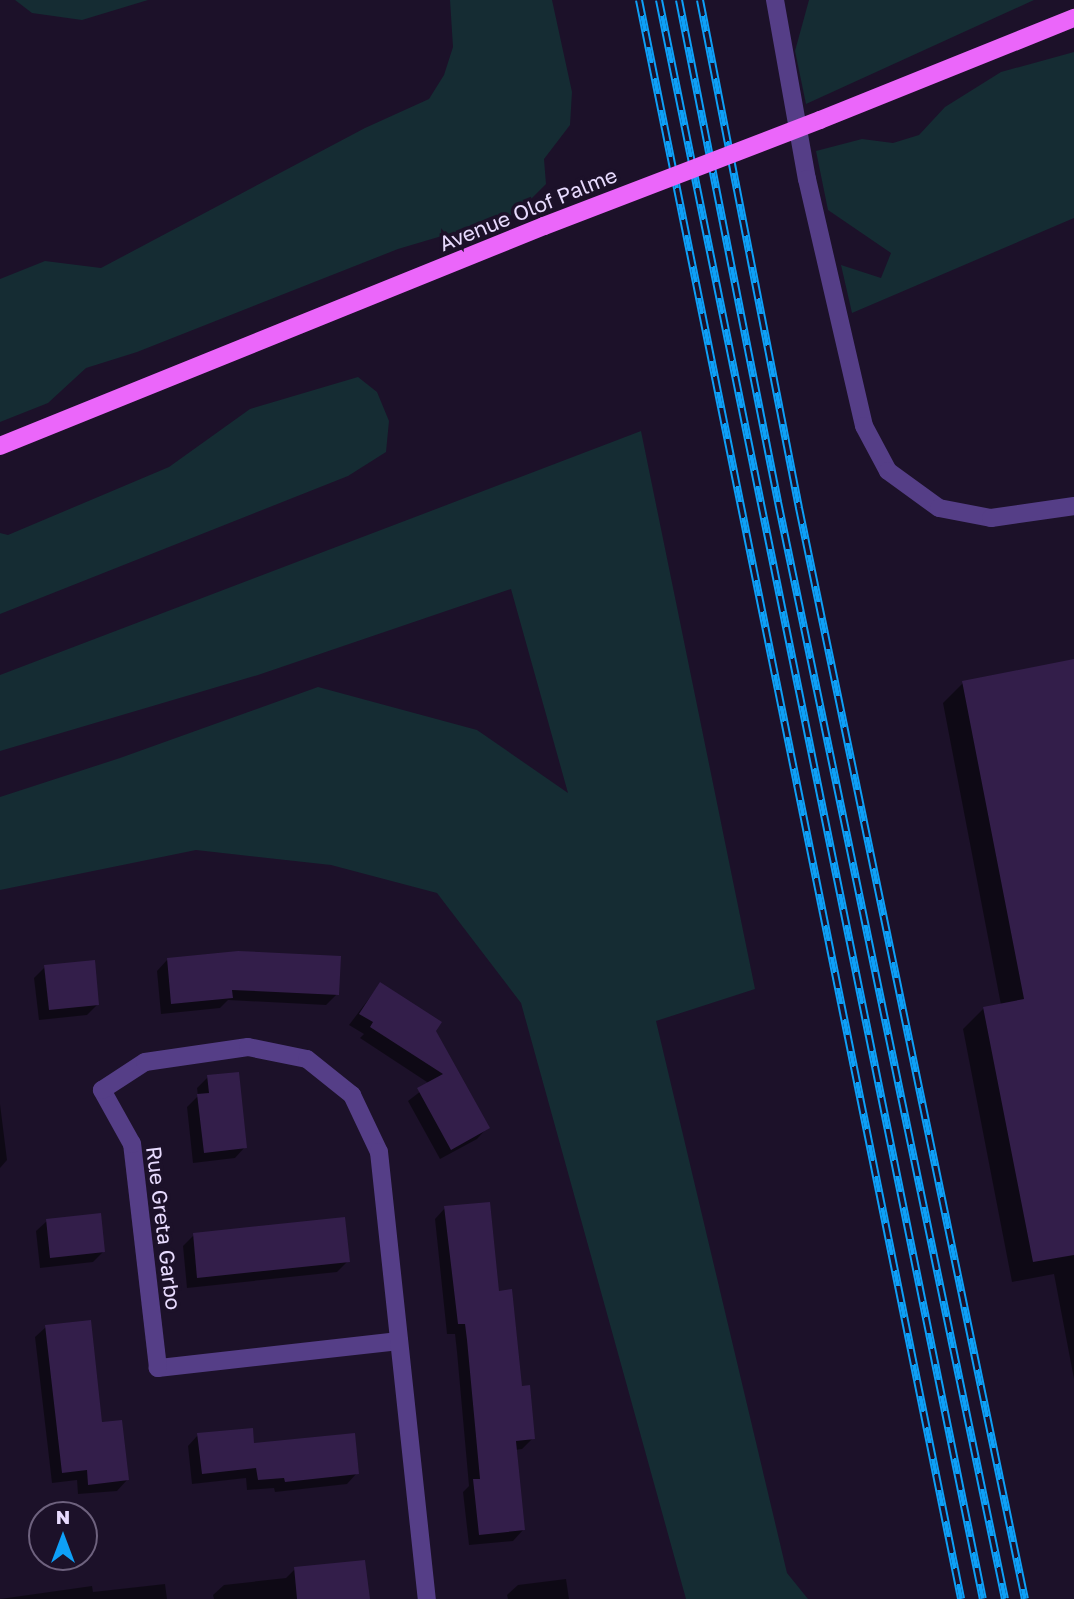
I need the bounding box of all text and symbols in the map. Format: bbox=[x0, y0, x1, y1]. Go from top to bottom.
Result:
street label: Avenue Olof Palme bbox=[435, 162, 621, 256]
street label: Rue Greta Garbo bbox=[141, 1145, 187, 1311]
north arrow bbox=[28, 1501, 98, 1571]
text: N bbox=[56, 1505, 70, 1528]

